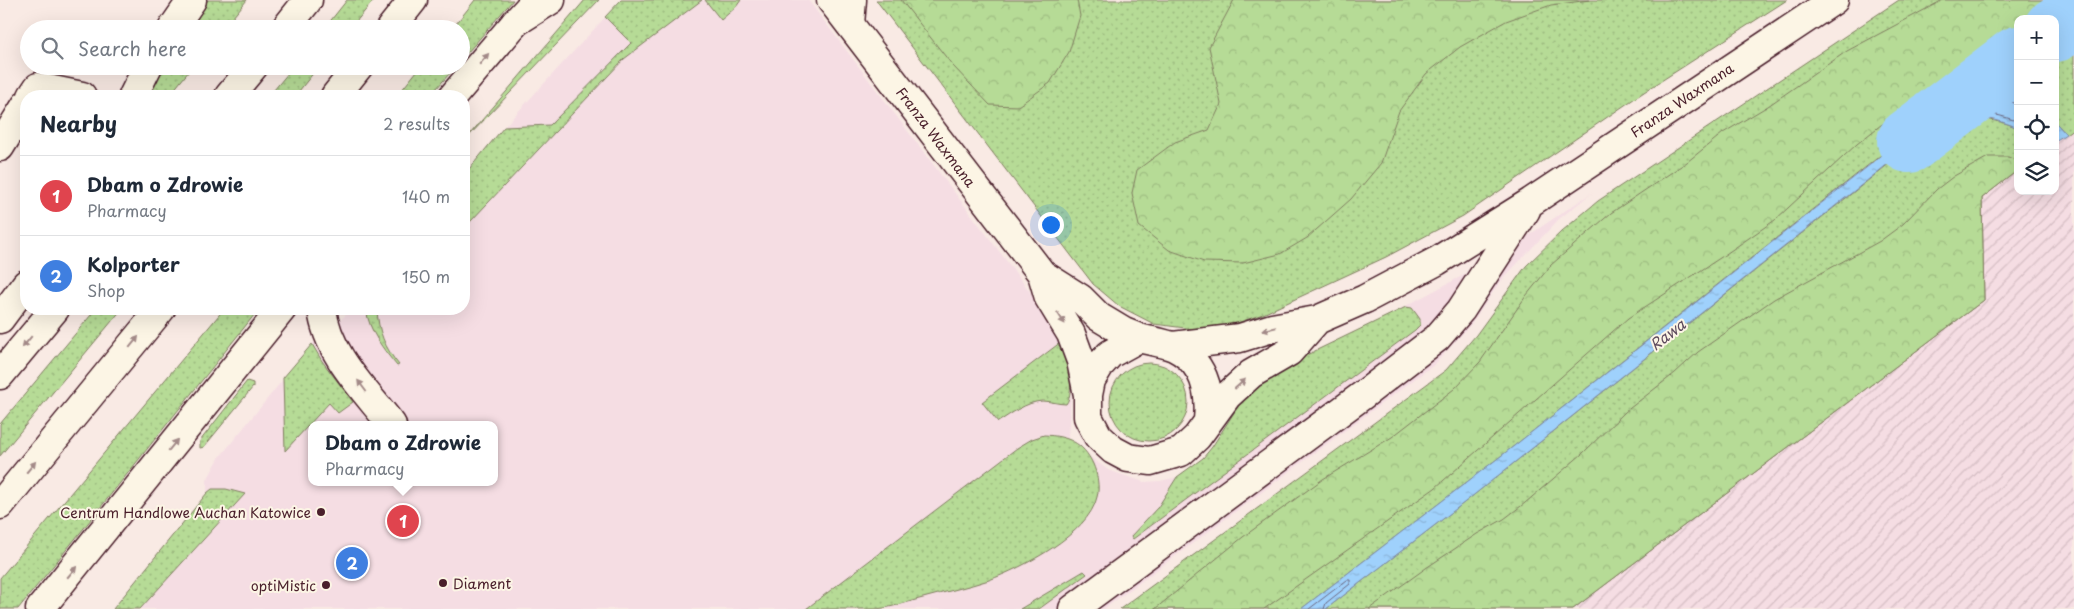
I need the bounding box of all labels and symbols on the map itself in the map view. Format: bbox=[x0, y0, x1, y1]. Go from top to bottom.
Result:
one-way arrow bbox=[479, 53, 490, 66]
street label: Franza Waxmana bbox=[1626, 57, 1738, 142]
street label: Franza Waxmana bbox=[891, 83, 981, 192]
your location bbox=[1038, 212, 1064, 238]
one-way arrow bbox=[1057, 312, 1066, 325]
water label: Rawa bbox=[1644, 312, 1690, 355]
one-way arrow bbox=[1262, 326, 1277, 334]
one-way arrow bbox=[22, 335, 33, 348]
one-way arrow bbox=[129, 335, 140, 348]
one-way arrow bbox=[1234, 378, 1246, 390]
one-way arrow bbox=[357, 379, 367, 393]
one-way arrow bbox=[168, 439, 179, 452]
one-way arrow bbox=[26, 461, 37, 474]
place label: Centrum Handlowe Auchan Katowice bbox=[60, 502, 311, 523]
pin: 1 bbox=[387, 502, 419, 540]
marker: Centrum Handlowe Auchan Katowice bbox=[315, 506, 327, 518]
pin: 2 bbox=[336, 544, 368, 582]
one-way arrow bbox=[66, 565, 77, 578]
place label: Diament bbox=[453, 573, 512, 594]
place label: optiMistic bbox=[251, 575, 316, 596]
marker: Diament bbox=[437, 577, 449, 589]
marker: optiMistic bbox=[320, 579, 332, 591]

